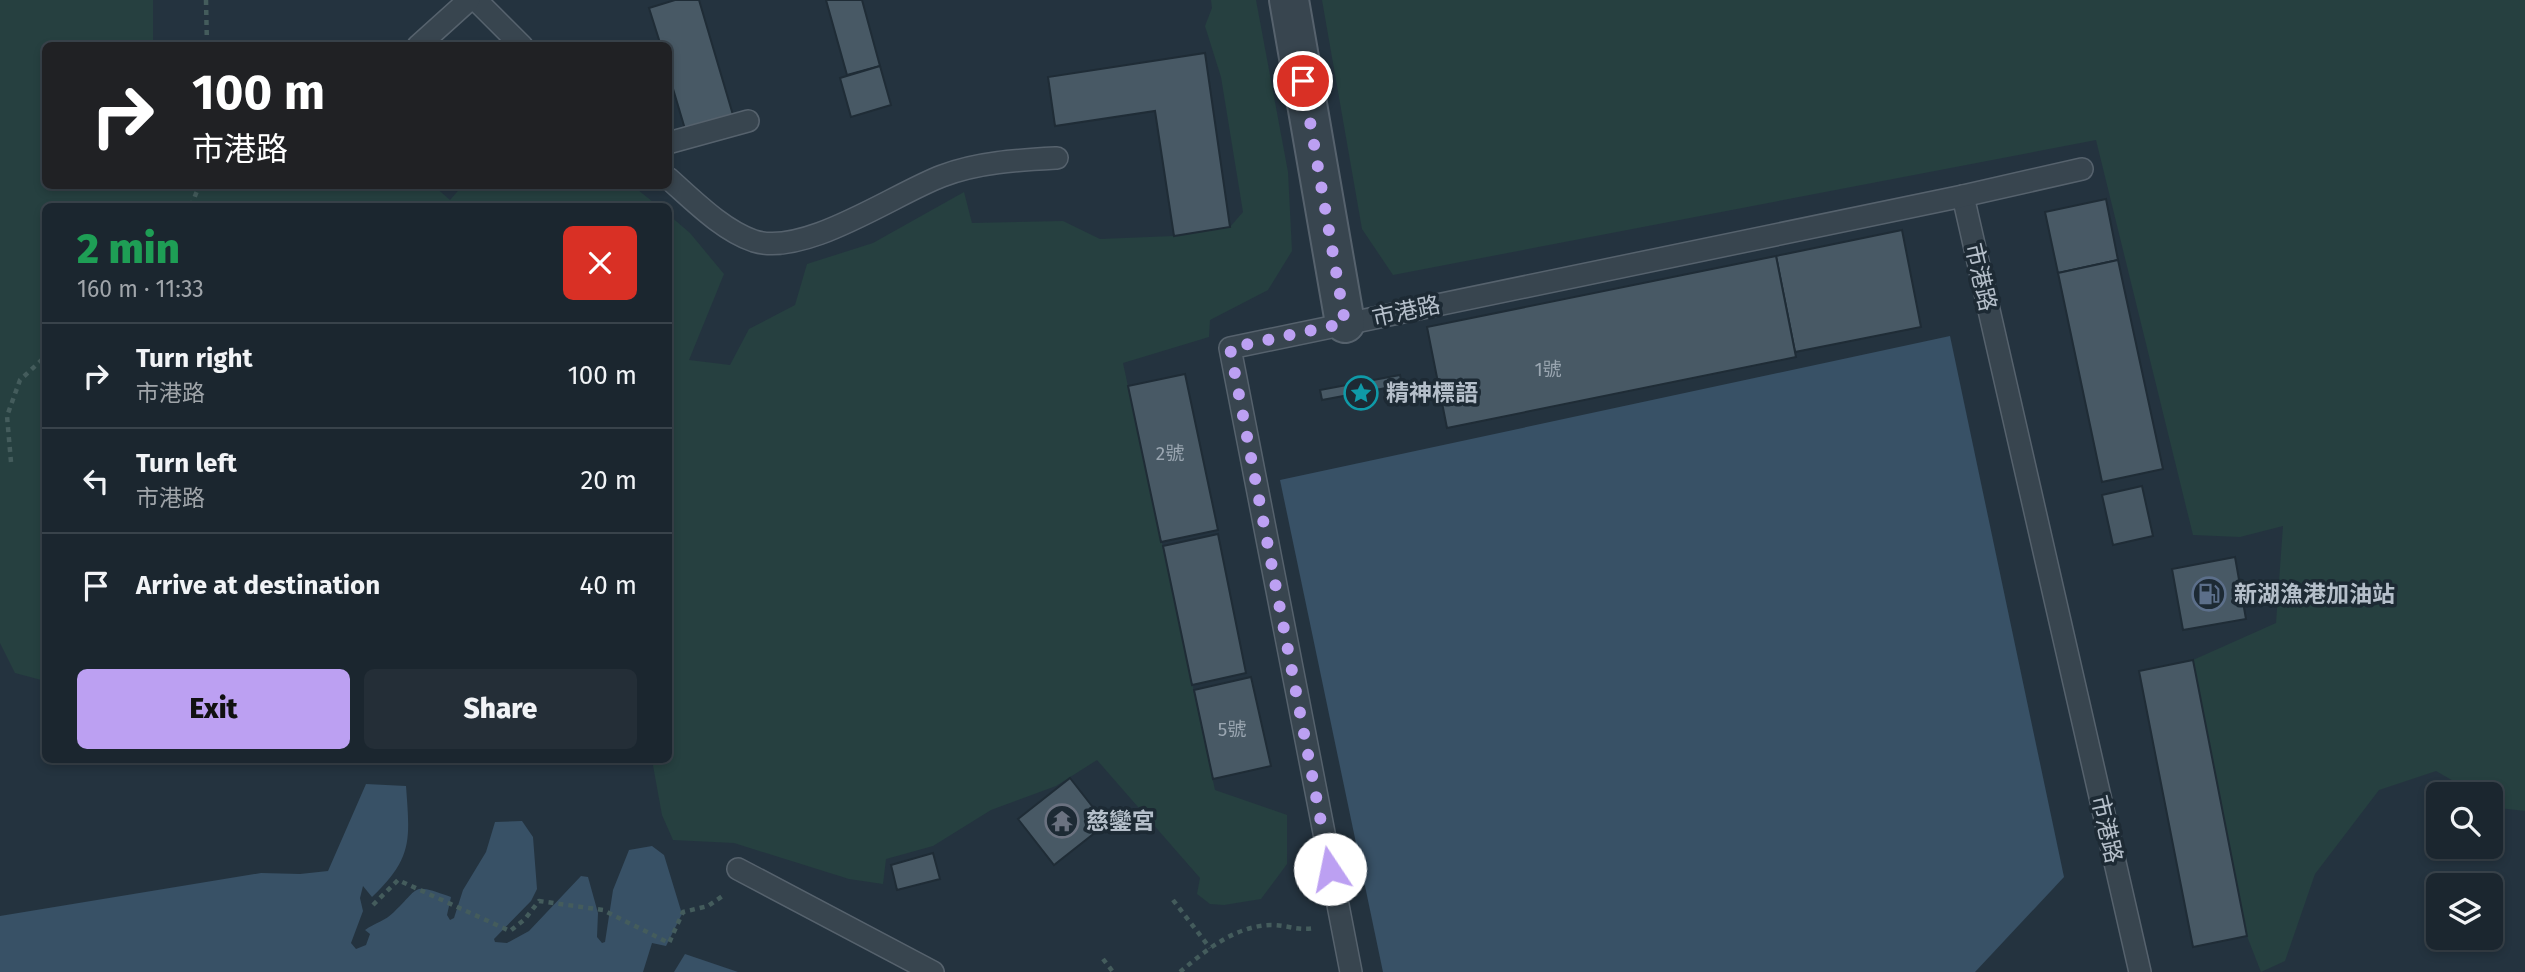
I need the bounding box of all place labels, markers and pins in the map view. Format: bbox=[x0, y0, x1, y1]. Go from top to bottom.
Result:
pin bbox=[1273, 51, 1333, 111]
place icon: 精神標語 bbox=[1342, 374, 1380, 412]
place label: 精神標語 bbox=[1386, 379, 1478, 407]
fuel station icon: 新湖漁港加油站 bbox=[2190, 575, 2228, 613]
place label: 新湖漁港加油站 bbox=[2234, 580, 2395, 608]
temple icon: 慈鑾宮 bbox=[1043, 802, 1081, 840]
place label: 慈鑾宮 bbox=[1086, 807, 1155, 835]

